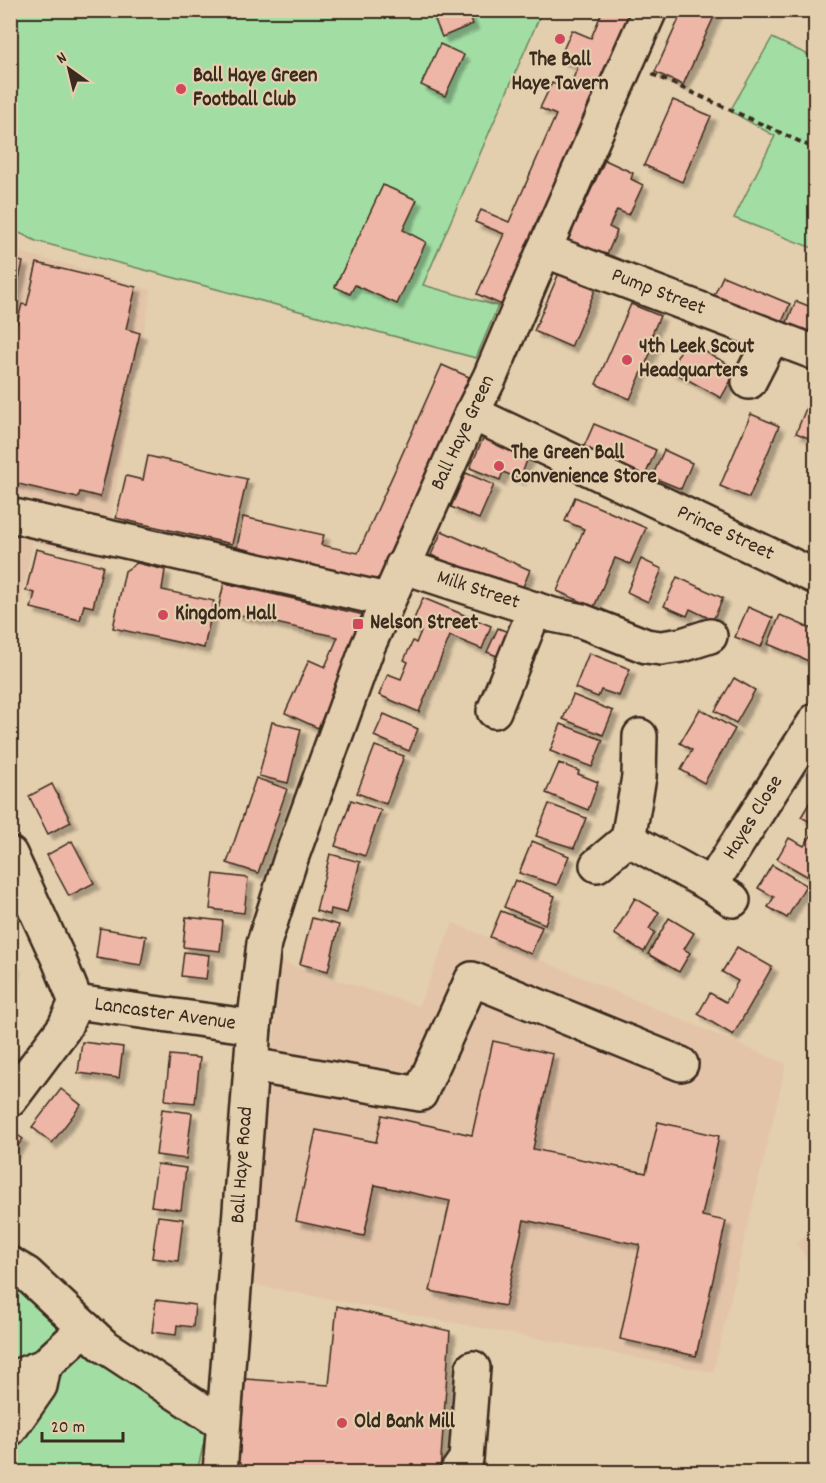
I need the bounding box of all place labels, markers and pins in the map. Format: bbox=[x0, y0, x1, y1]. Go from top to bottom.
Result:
marker: The Ball Haye Tavern bbox=[553, 32, 567, 46]
place label: The Ball Haye Tavern bbox=[512, 46, 609, 100]
place label: Ball Haye Green Football Club bbox=[193, 62, 318, 116]
marker: Ball Haye Green Football Club bbox=[174, 82, 188, 96]
place label: 4th Leek Scout Headquarters bbox=[639, 333, 754, 387]
marker: 4th Leek Scout Headquarters bbox=[620, 353, 634, 367]
place label: The Green Ball Convenience Store bbox=[511, 439, 657, 493]
marker: The Green Ball Convenience Store bbox=[492, 459, 506, 473]
place label: Kingdom Hall bbox=[175, 600, 277, 630]
marker: Kingdom Hall bbox=[156, 608, 170, 622]
place label: Nelson Street bbox=[370, 609, 479, 639]
marker: Nelson Street bbox=[351, 617, 365, 631]
place label: Old Bank Mill bbox=[354, 1408, 456, 1438]
marker: Old Bank Mill bbox=[335, 1416, 349, 1430]

